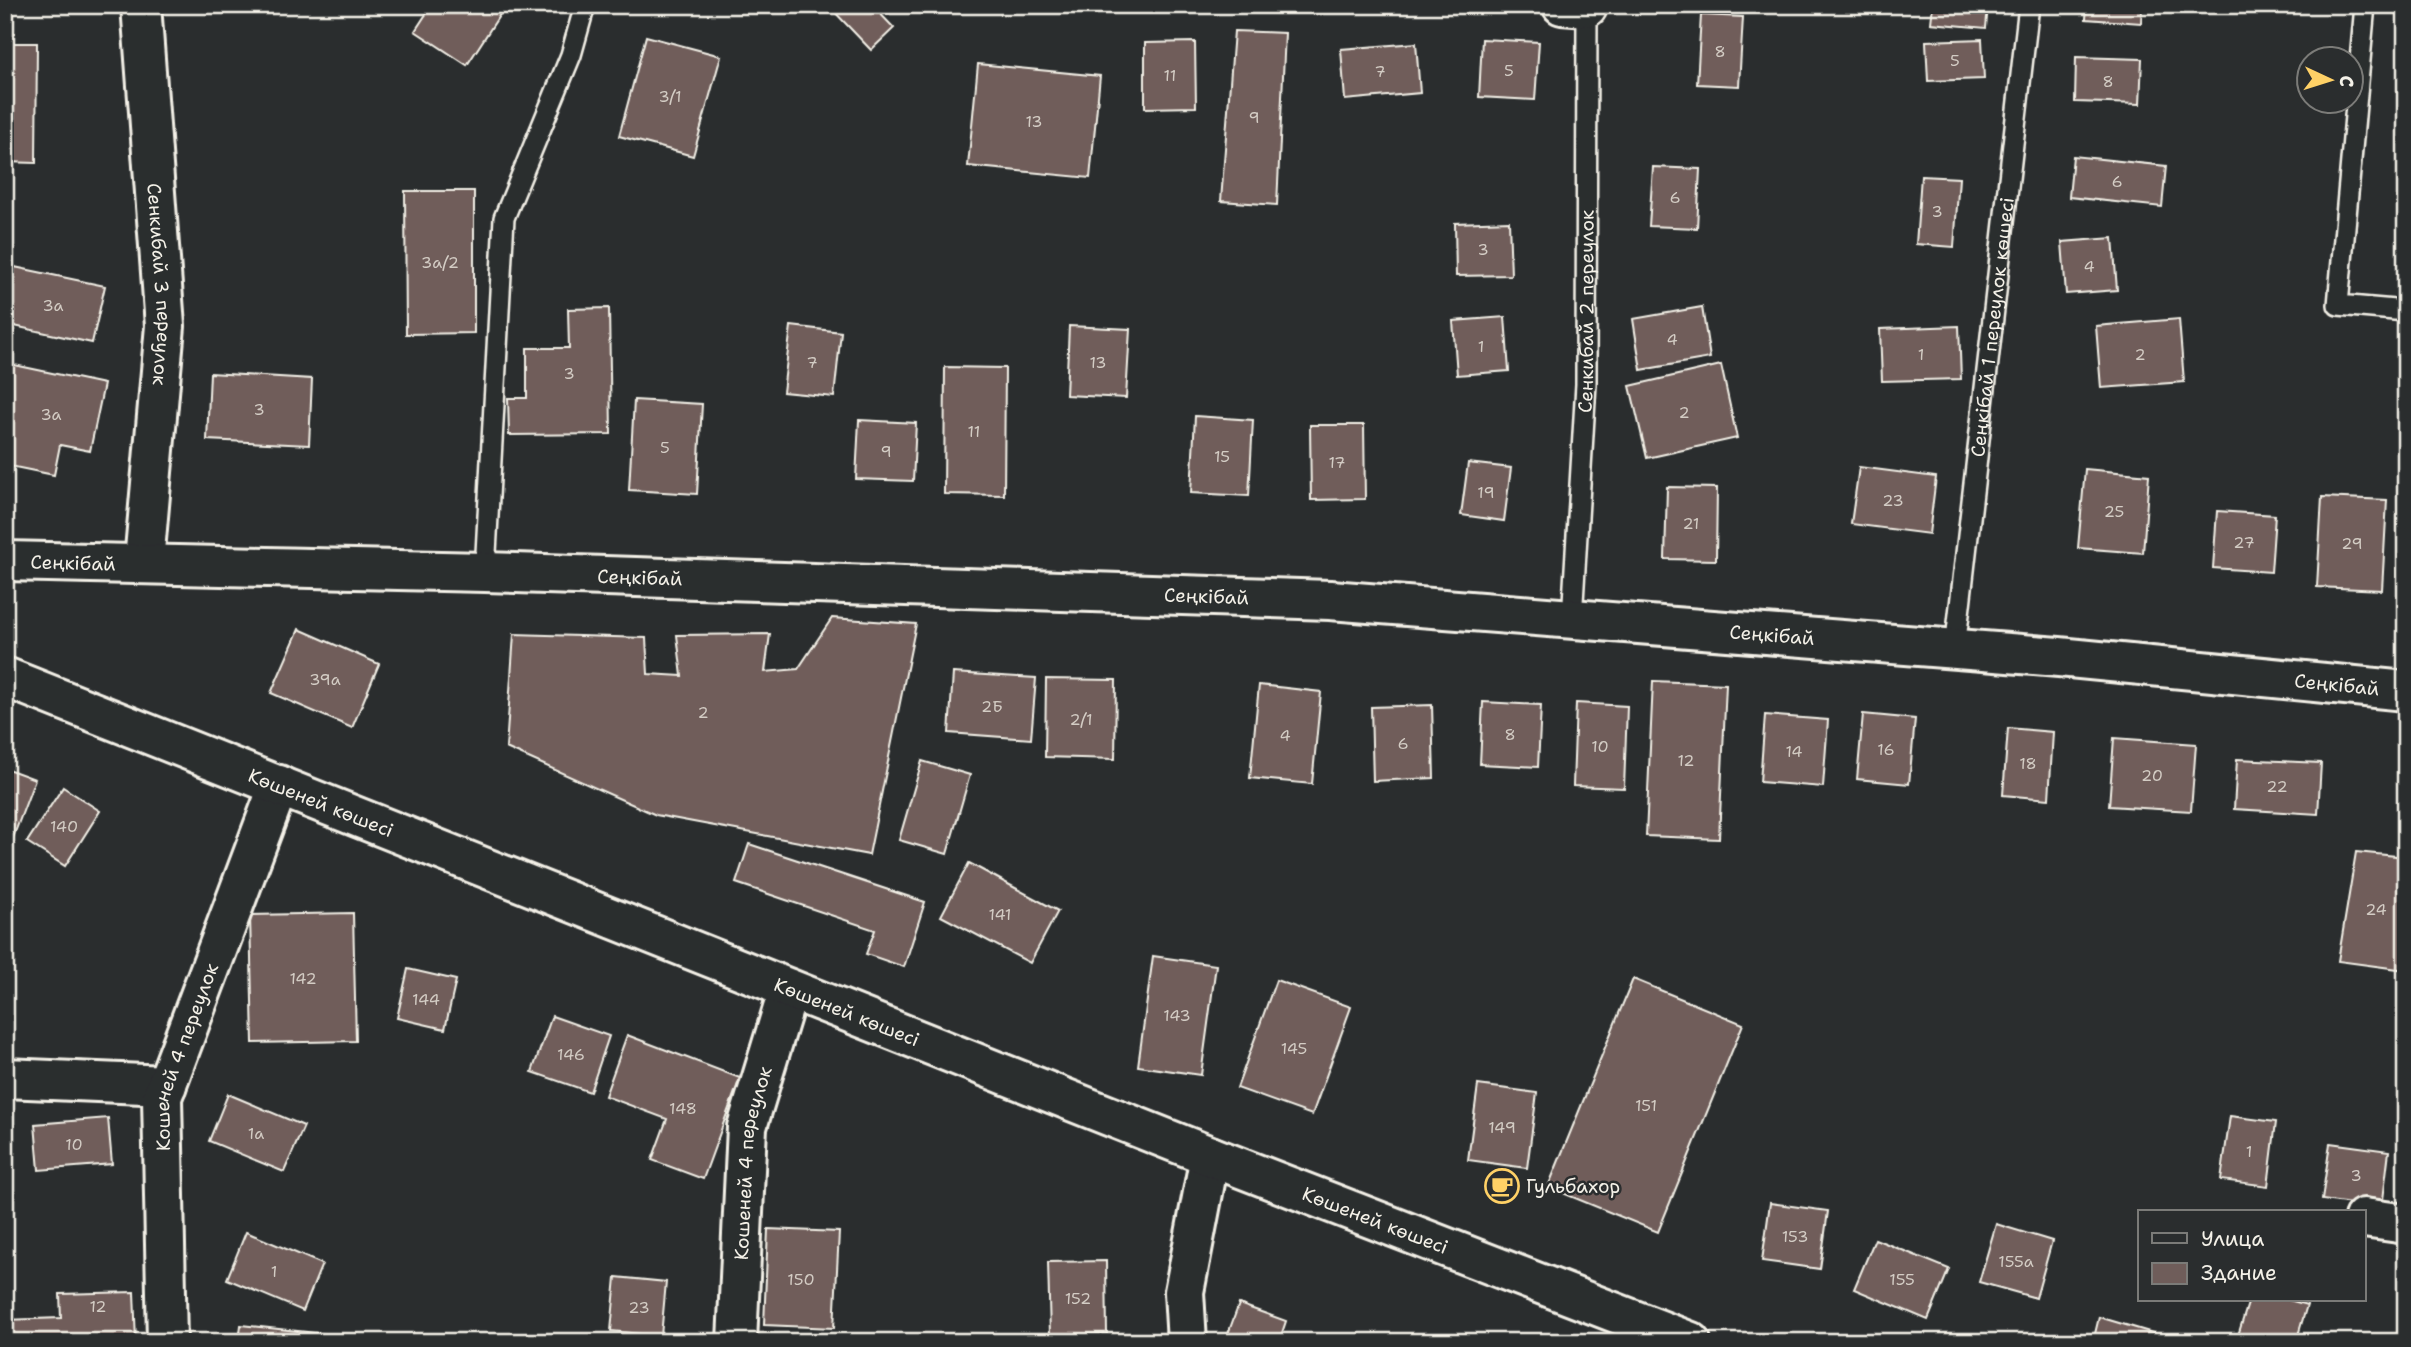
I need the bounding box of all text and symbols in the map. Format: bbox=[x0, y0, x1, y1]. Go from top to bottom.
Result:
house number: 8 bbox=[1714, 41, 1726, 62]
north arrow bbox=[2296, 46, 2366, 116]
house number: 5 bbox=[1950, 50, 1960, 71]
house number: 5 bbox=[1504, 60, 1514, 81]
house number: 7 bbox=[1374, 61, 1386, 82]
house number: 11 bbox=[1164, 65, 1176, 86]
house number: 8 bbox=[2102, 71, 2114, 92]
text: С bbox=[2334, 74, 2359, 88]
house number: 3/1 bbox=[658, 86, 682, 107]
house number: 9 bbox=[1248, 107, 1260, 128]
house number: 13 bbox=[1025, 111, 1043, 132]
house number: 6 bbox=[2111, 171, 2123, 192]
street label: Сенкибай 3 переулок bbox=[141, 182, 177, 386]
house number: 6 bbox=[1669, 187, 1681, 208]
street label: Сеңкібай 1 переулок көшесі bbox=[1965, 196, 2020, 458]
house number: 3 bbox=[1931, 201, 1943, 222]
street label: Сенкибай 2 переулок bbox=[1572, 210, 1599, 414]
house number: 3 bbox=[1477, 239, 1489, 260]
house number: 3а/2 bbox=[421, 252, 459, 273]
house number: 4 bbox=[2083, 256, 2095, 277]
house number: 3а bbox=[42, 295, 64, 316]
house number: 4 bbox=[1666, 329, 1678, 350]
house number: 1 bbox=[1478, 336, 1484, 357]
house number: 1 bbox=[1918, 344, 1924, 365]
house number: 2 bbox=[2134, 344, 2146, 365]
house number: 7 bbox=[806, 352, 818, 373]
house number: 13 bbox=[1089, 352, 1107, 373]
house number: 3 bbox=[563, 363, 575, 384]
house number: 3 bbox=[253, 399, 265, 420]
house number: 2 bbox=[1678, 402, 1690, 423]
house number: 3а bbox=[40, 404, 62, 425]
house number: 11 bbox=[968, 421, 980, 442]
house number: 5 bbox=[660, 437, 670, 458]
house number: 9 bbox=[880, 441, 892, 462]
house number: 15 bbox=[1214, 446, 1230, 467]
house number: 17 bbox=[1328, 452, 1346, 473]
house number: 19 bbox=[1477, 482, 1495, 503]
house number: 23 bbox=[1882, 490, 1904, 511]
house number: 25 bbox=[2104, 501, 2124, 522]
house number: 21 bbox=[1682, 513, 1700, 534]
house number: 27 bbox=[2233, 532, 2255, 553]
house number: 29 bbox=[2341, 533, 2363, 554]
street label: Сеңкібай bbox=[30, 550, 116, 577]
street label: Сеңкібай bbox=[597, 564, 683, 592]
street label: Сеңкібай bbox=[1164, 583, 1249, 610]
street label: Сеңкібай bbox=[1729, 619, 1815, 651]
street label: Сеңкібай bbox=[2293, 668, 2380, 701]
house number: 39а bbox=[309, 669, 341, 690]
house number: 2Б bbox=[981, 696, 1003, 717]
house number: 2 bbox=[697, 702, 709, 723]
house number: 2/1 bbox=[1069, 709, 1093, 730]
house number: 8 bbox=[1504, 724, 1516, 745]
house number: 4 bbox=[1279, 725, 1291, 746]
house number: 6 bbox=[1397, 733, 1409, 754]
house number: 10 bbox=[1591, 736, 1609, 757]
house number: 16 bbox=[1877, 739, 1895, 760]
house number: 14 bbox=[1785, 741, 1803, 762]
house number: 12 bbox=[1677, 750, 1695, 771]
house number: 18 bbox=[2019, 753, 2037, 774]
street label: Көшеней көшесі bbox=[244, 763, 397, 843]
house number: 20 bbox=[2141, 765, 2163, 786]
house number: 22 bbox=[2266, 776, 2288, 797]
house number: 140 bbox=[50, 816, 78, 837]
house number: 24 bbox=[2365, 899, 2387, 920]
house number: 141 bbox=[988, 904, 1012, 925]
street label: Кошеней 4 переулок bbox=[149, 960, 224, 1151]
house number: 142 bbox=[289, 968, 317, 989]
street label: Көшеней көшесі bbox=[770, 972, 923, 1052]
house number: 144 bbox=[412, 989, 440, 1010]
house number: 143 bbox=[1163, 1005, 1191, 1026]
house number: 145 bbox=[1281, 1038, 1307, 1059]
house number: 146 bbox=[557, 1044, 585, 1065]
street label: Кошеней 4 переулок bbox=[729, 1063, 778, 1261]
house number: 151 bbox=[1635, 1095, 1657, 1116]
house number: 148 bbox=[669, 1098, 697, 1119]
house number: 149 bbox=[1488, 1117, 1516, 1138]
house number: 1а bbox=[248, 1123, 264, 1144]
house number: 10 bbox=[65, 1134, 83, 1155]
house number: 1 bbox=[2246, 1141, 2252, 1162]
house number: 3 bbox=[2350, 1165, 2362, 1186]
cafe icon: Гульбахор bbox=[1483, 1167, 1521, 1205]
place label: Гульбахор bbox=[1526, 1174, 1620, 1199]
street label: Көшеней көшесі bbox=[1299, 1181, 1452, 1260]
legend bbox=[2138, 1210, 2366, 1302]
text: Улица bbox=[2201, 1225, 2264, 1253]
house number: 153 bbox=[1782, 1226, 1808, 1247]
house number: 155а bbox=[1998, 1251, 2034, 1272]
text: Здание bbox=[2201, 1259, 2277, 1287]
house number: 1 bbox=[271, 1261, 277, 1282]
house number: 150 bbox=[787, 1269, 815, 1290]
house number: 155 bbox=[1889, 1269, 1915, 1290]
house number: 152 bbox=[1065, 1288, 1091, 1309]
house number: 12 bbox=[89, 1296, 107, 1317]
house number: 23 bbox=[628, 1297, 650, 1318]

